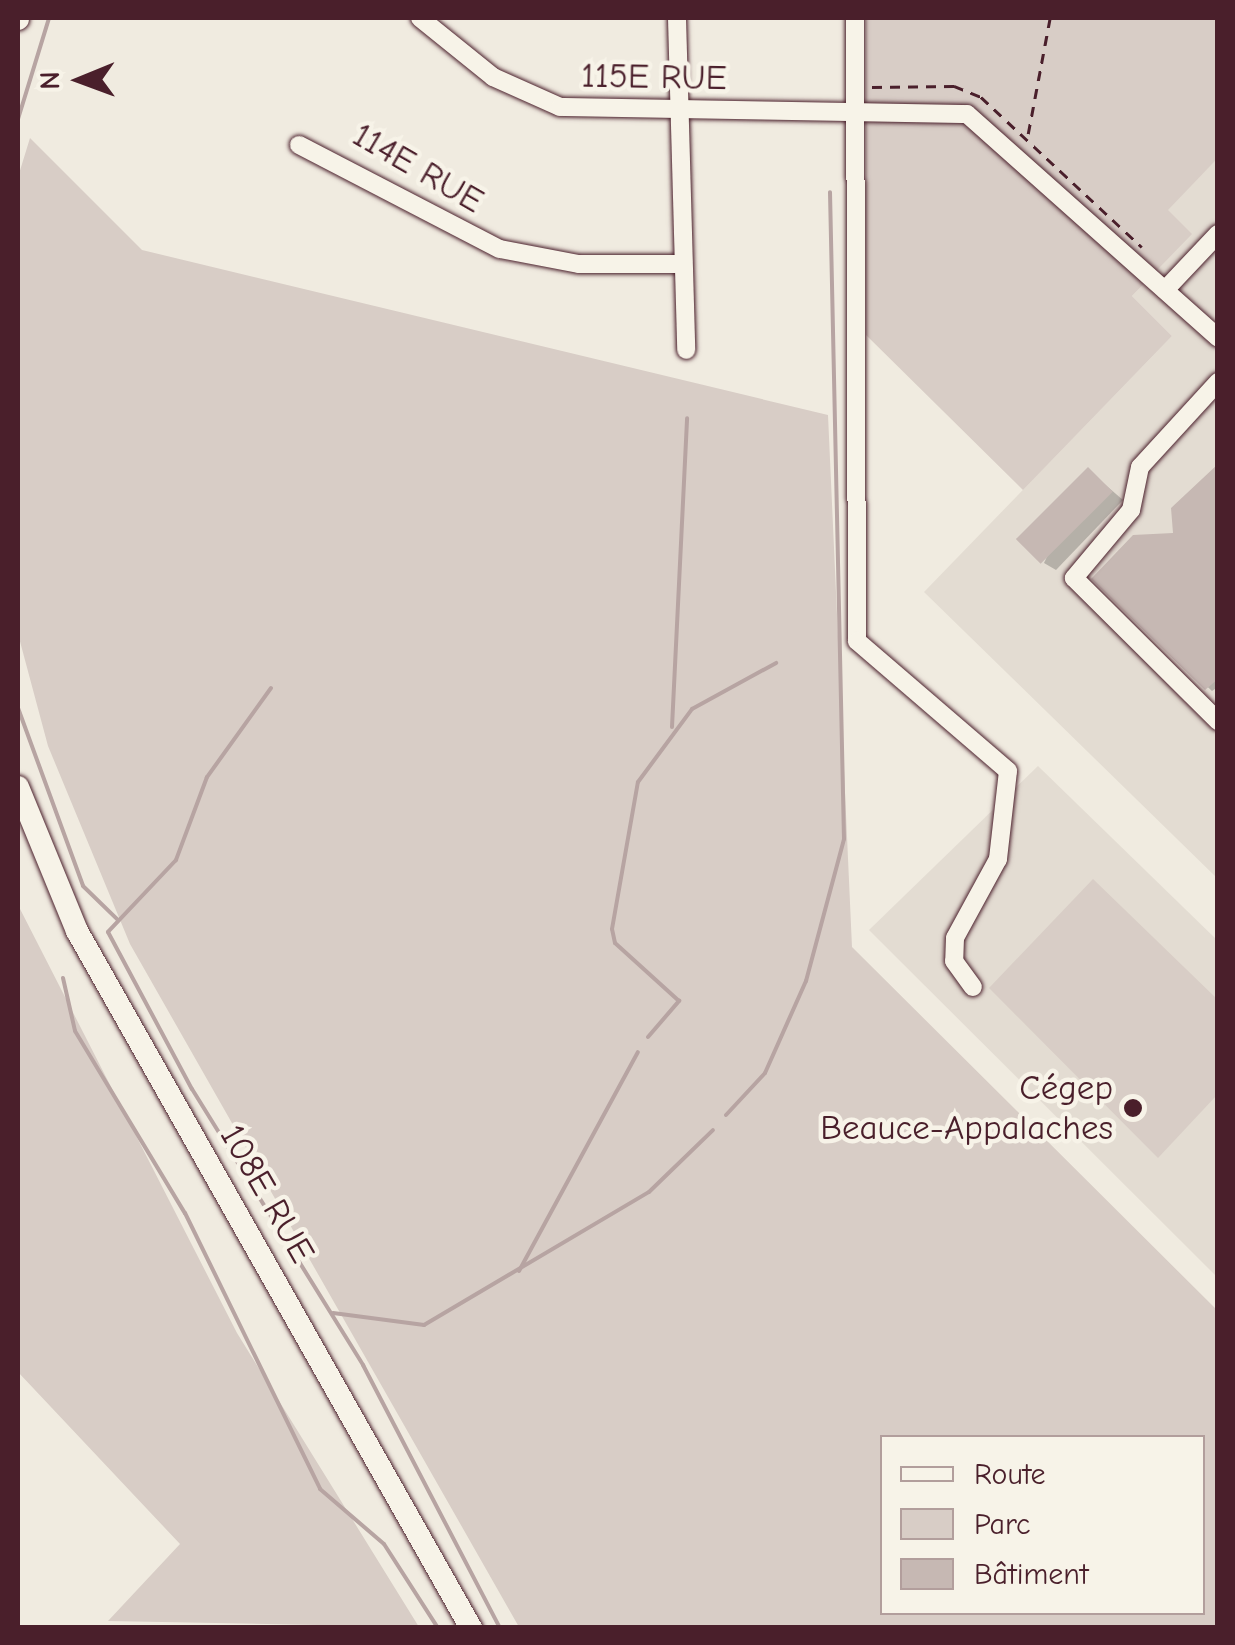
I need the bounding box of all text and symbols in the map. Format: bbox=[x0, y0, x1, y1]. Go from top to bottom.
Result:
north arrow bbox=[30, 30, 130, 130]
street label: 115E RUE bbox=[581, 55, 727, 99]
text: N bbox=[34, 71, 66, 90]
street label: 114E RUE bbox=[345, 114, 491, 222]
place label: Cégep Beauce-Appalaches bbox=[820, 1067, 1113, 1149]
marker: Cégep Beauce-Appalaches bbox=[1122, 1097, 1144, 1119]
street label: 108E RUE bbox=[211, 1118, 323, 1270]
legend bbox=[880, 1435, 1205, 1615]
text: Route bbox=[974, 1457, 1045, 1492]
text: Parc bbox=[974, 1507, 1031, 1542]
text: Bâtiment bbox=[974, 1557, 1088, 1592]

